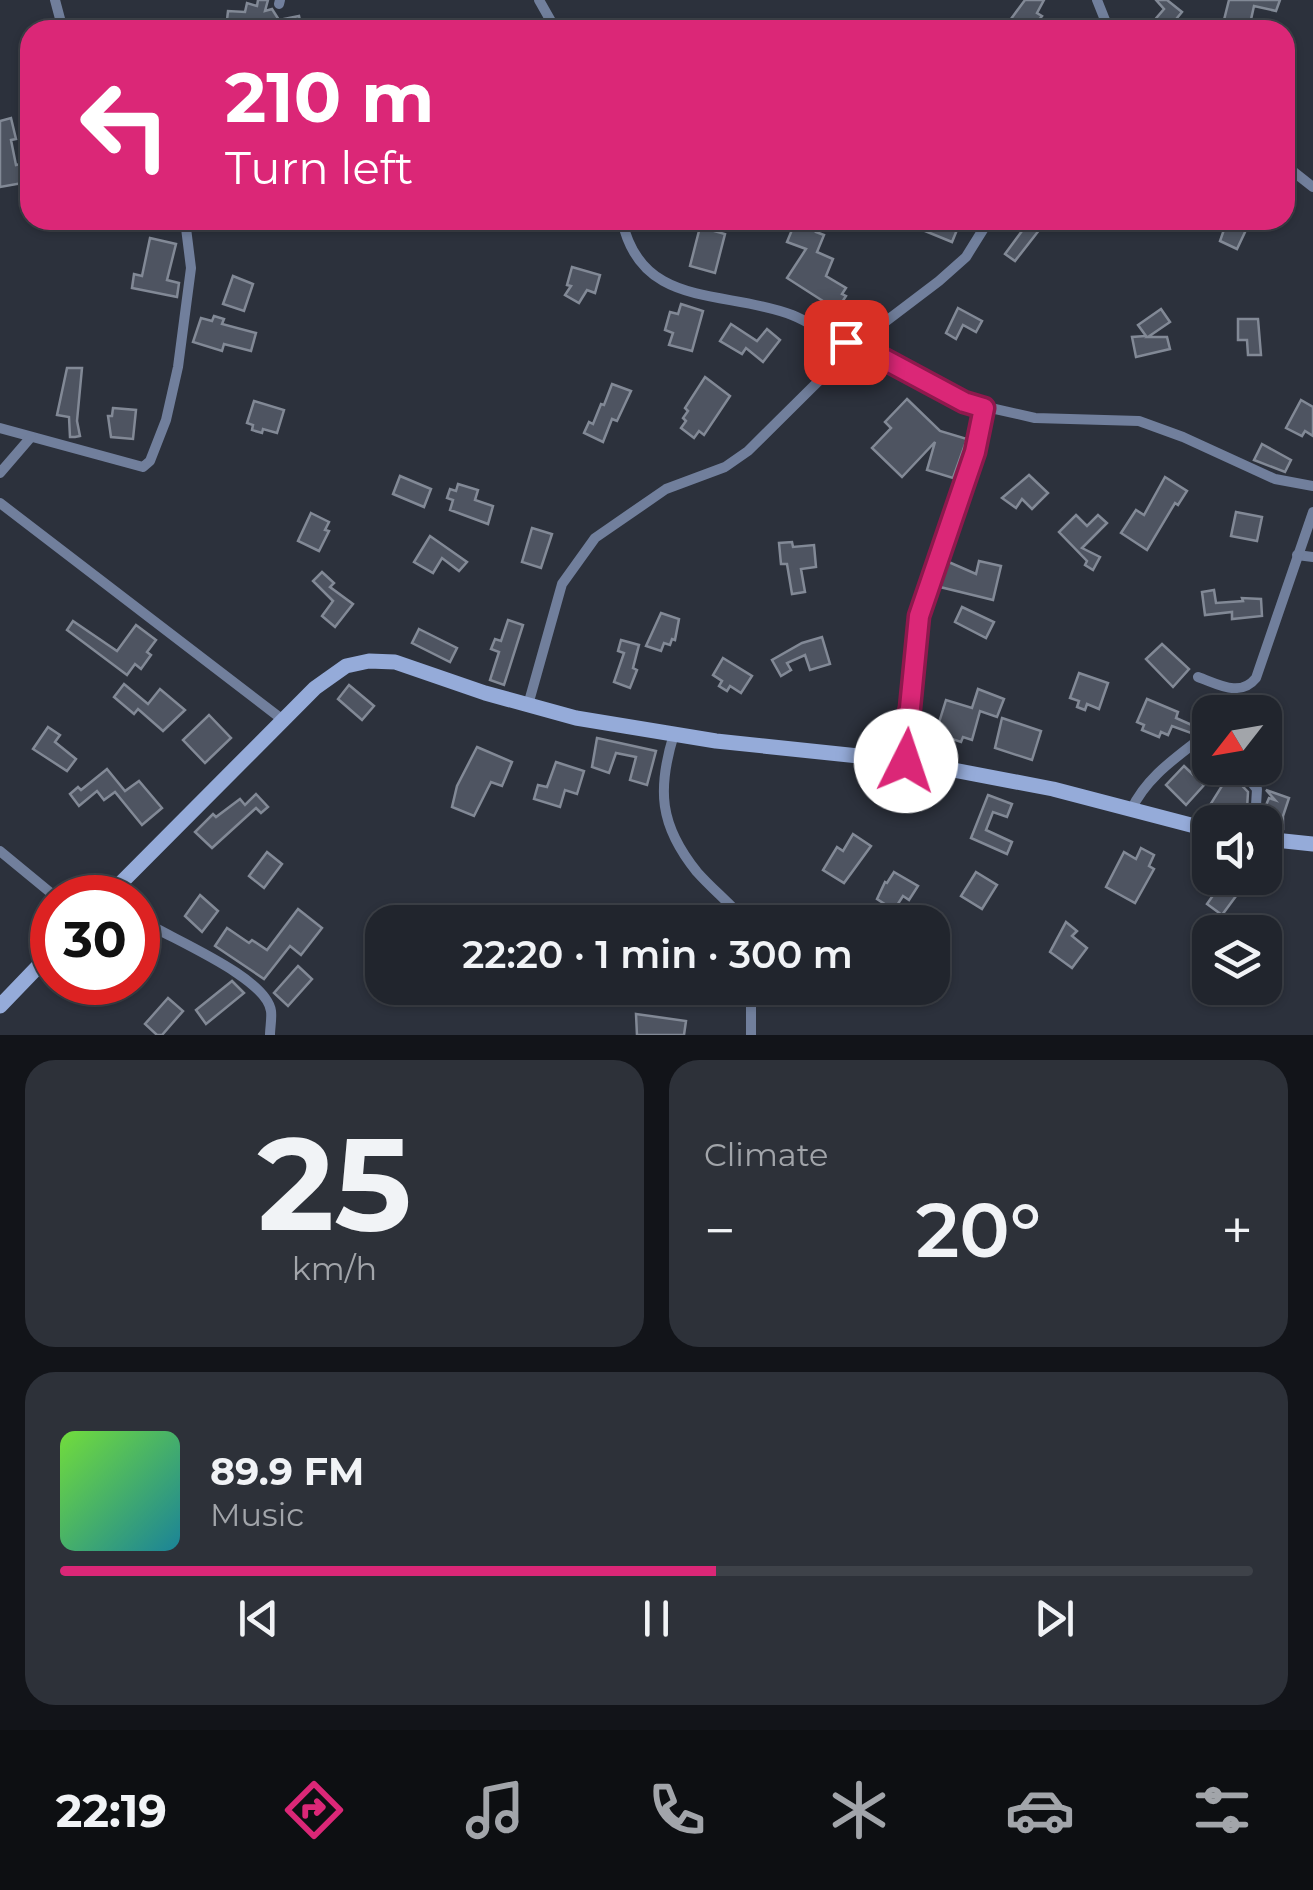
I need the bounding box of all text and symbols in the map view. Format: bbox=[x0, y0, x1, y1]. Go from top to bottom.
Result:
text: 210 m bbox=[225, 54, 435, 140]
icon: left bbox=[60, 60, 190, 190]
text: Turn left bbox=[225, 140, 413, 195]
pin bbox=[804, 300, 889, 385]
icon: arrive bbox=[819, 315, 874, 370]
north arrow bbox=[1192, 695, 1282, 785]
map controls bbox=[1192, 695, 1282, 1005]
position arrow bbox=[854, 709, 958, 813]
button: sound bbox=[1192, 805, 1282, 895]
speed limit sign: 30 bbox=[30, 875, 160, 1005]
button: layers bbox=[1192, 915, 1282, 1005]
text: 22:20 · 1 min · 300 m bbox=[462, 931, 853, 978]
text: 25 bbox=[257, 1104, 412, 1263]
text: Climate bbox=[704, 1135, 828, 1174]
text: 20° bbox=[916, 1184, 1041, 1276]
text: − bbox=[704, 1197, 736, 1264]
text: + bbox=[1221, 1197, 1253, 1264]
text: km/h bbox=[292, 1249, 377, 1288]
text: 89.9 FM bbox=[210, 1448, 364, 1495]
text: Music bbox=[210, 1495, 304, 1534]
icon: previous bbox=[231, 1591, 286, 1646]
icon: pause bbox=[629, 1591, 684, 1646]
icon: next bbox=[1027, 1591, 1082, 1646]
icon: directions bbox=[279, 1775, 349, 1845]
icon: music bbox=[460, 1775, 530, 1845]
icon: phone bbox=[642, 1775, 712, 1845]
icon: climate bbox=[824, 1775, 894, 1845]
icon: car bbox=[1005, 1775, 1075, 1845]
icon: filters bbox=[1187, 1775, 1257, 1845]
text: 22:19 bbox=[56, 1783, 167, 1838]

